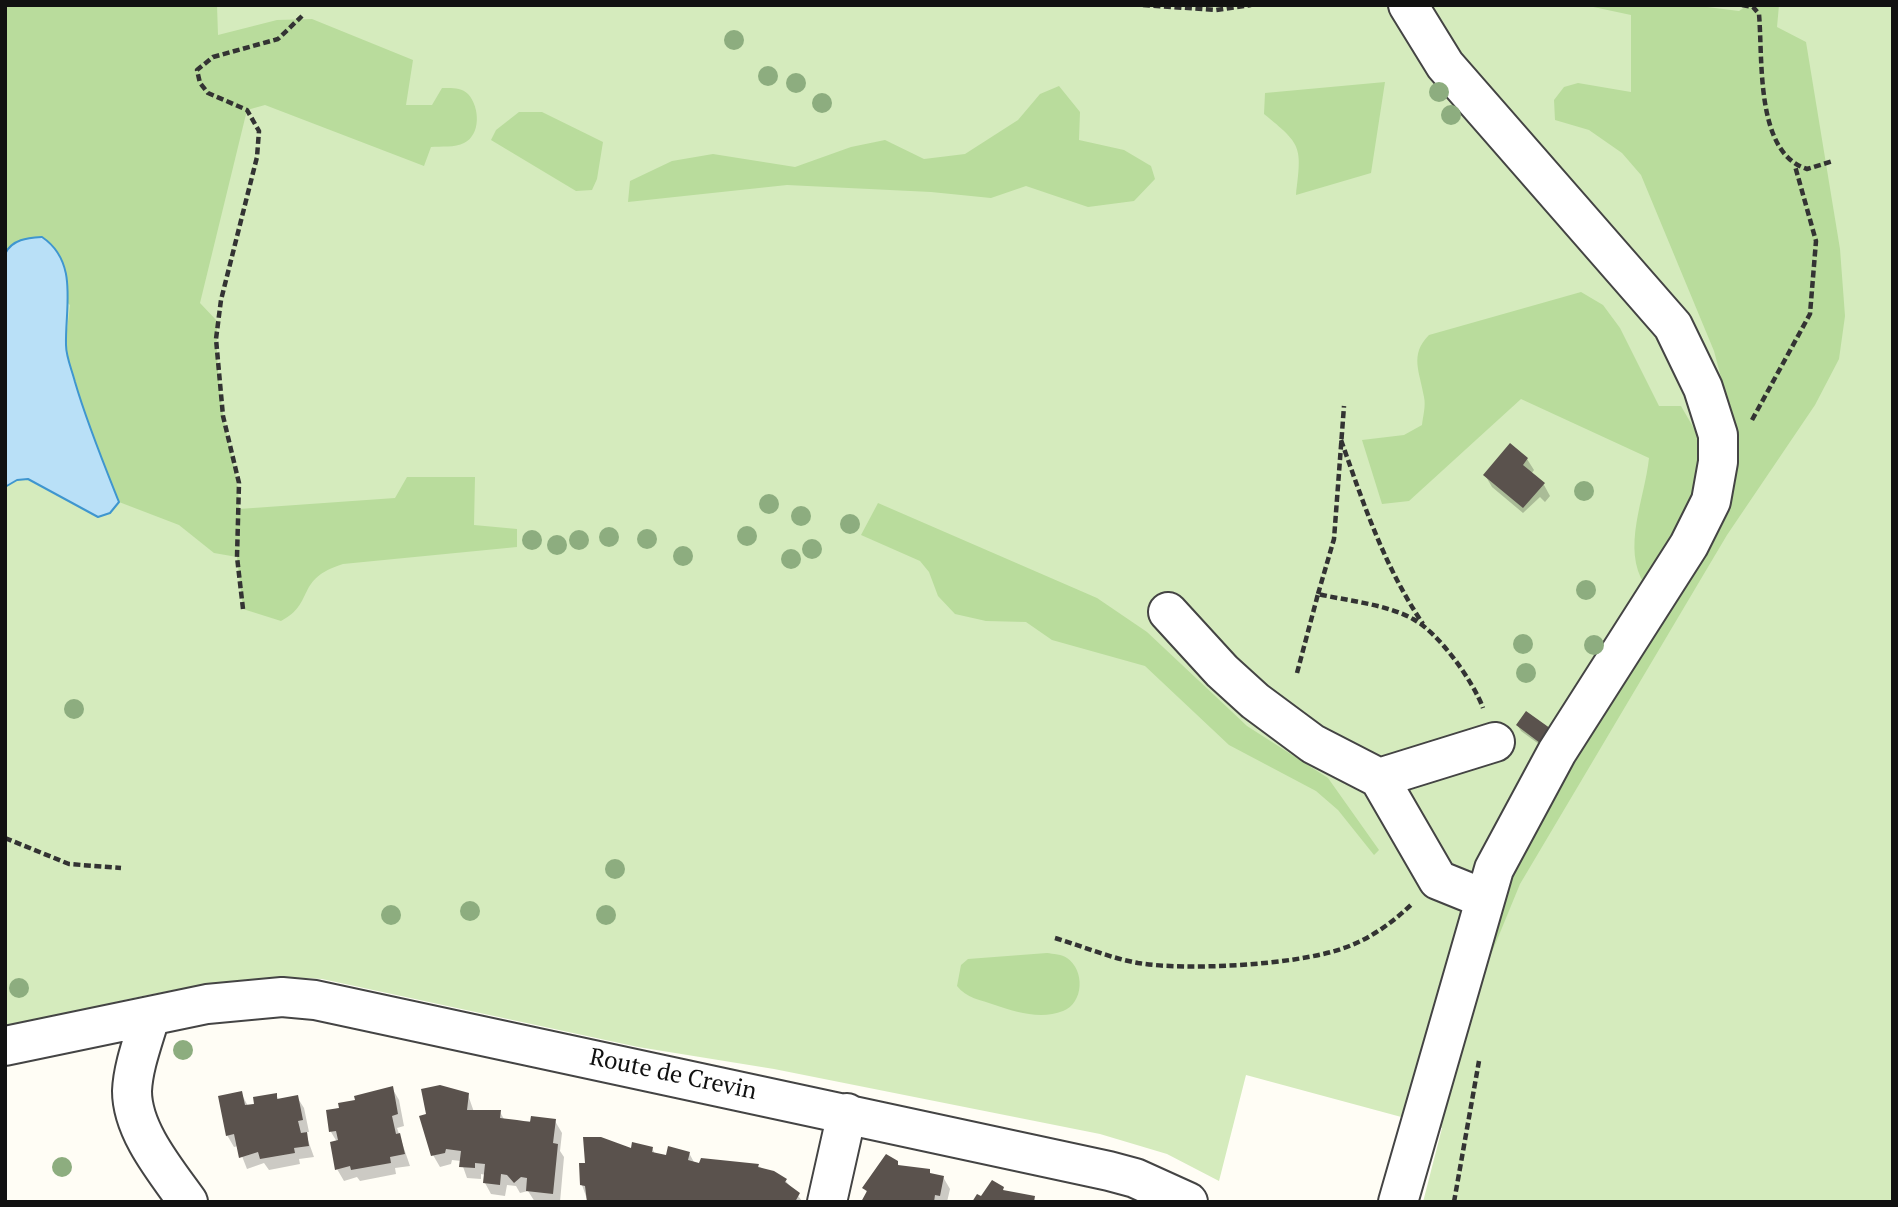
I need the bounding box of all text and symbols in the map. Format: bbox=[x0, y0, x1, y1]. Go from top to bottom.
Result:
street label: Route de Crevin bbox=[587, 1043, 759, 1107]

